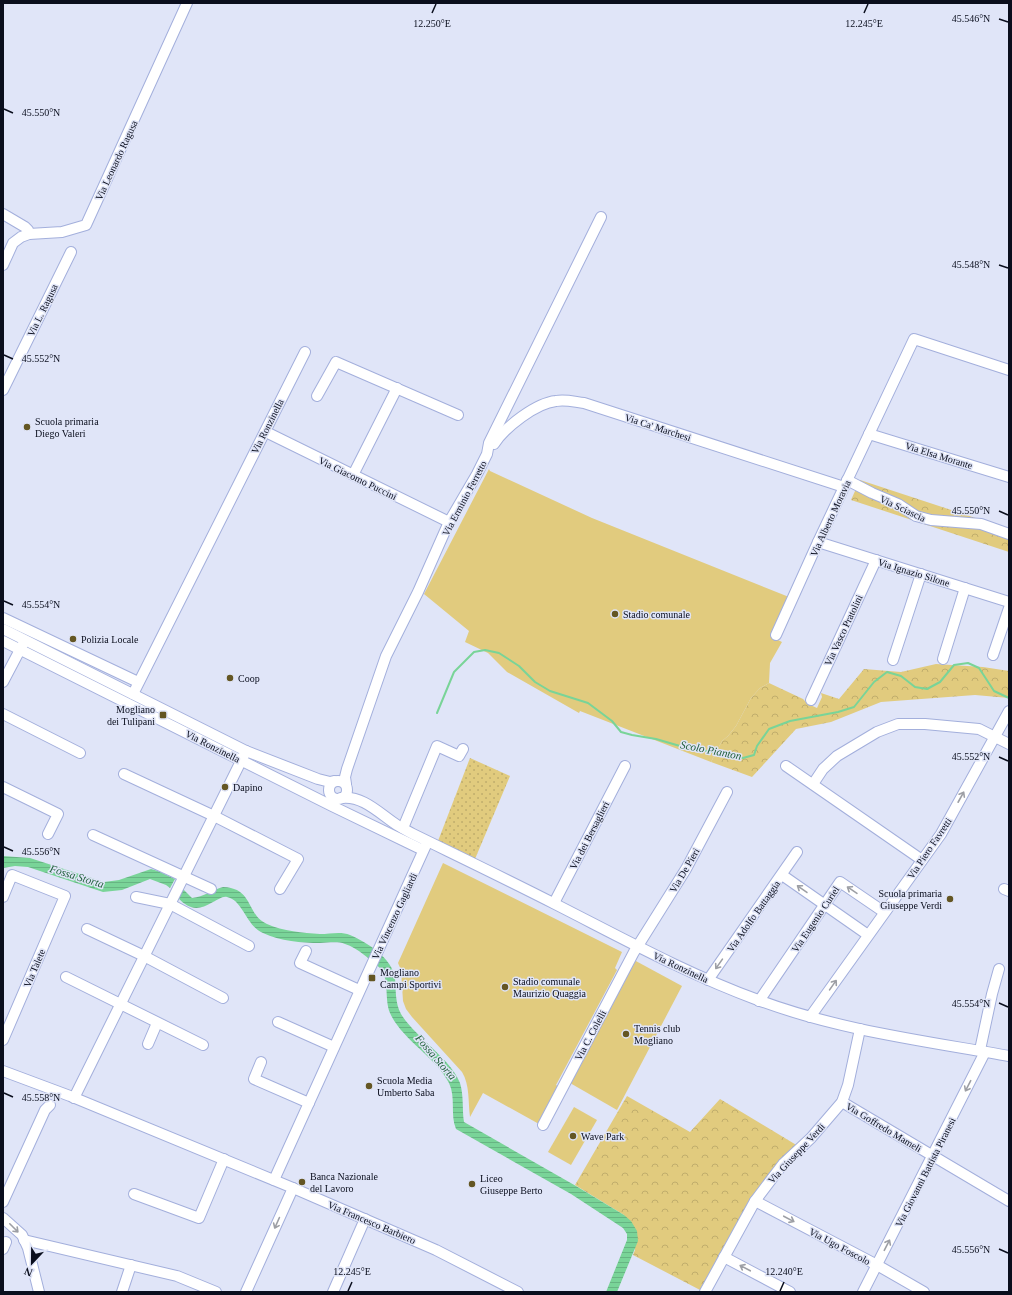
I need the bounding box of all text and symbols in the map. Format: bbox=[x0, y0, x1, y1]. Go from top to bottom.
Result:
text: 45.546°N bbox=[952, 13, 990, 24]
text: 12.250°E bbox=[413, 18, 451, 29]
text: 12.245°E bbox=[845, 18, 883, 29]
text: 45.550°N bbox=[22, 107, 60, 118]
street label: Via Leonardo Ragusa bbox=[93, 118, 140, 202]
text: 45.548°N bbox=[952, 259, 990, 270]
street label: Via L. Ragusa bbox=[25, 282, 60, 338]
text: 45.552°N bbox=[22, 353, 60, 364]
street label: Via Ronzinella bbox=[249, 397, 286, 455]
street label: Via Ca' Marchesi bbox=[623, 412, 693, 443]
place label: Scuola primaria Diego Valeri bbox=[35, 416, 99, 439]
marker: Scuola primaria Diego Valeri bbox=[22, 422, 32, 432]
street label: Via Elsa Morante bbox=[904, 440, 974, 471]
street label: Via Giacomo Puccini bbox=[317, 455, 399, 502]
street label: Via Erminio Ferretto bbox=[440, 459, 489, 538]
street label: Via Alberto Moravia bbox=[808, 478, 853, 558]
street label: Via Sciascia bbox=[878, 493, 928, 524]
text: 45.550°N bbox=[952, 505, 990, 516]
street label: Via Ignazio Silone bbox=[877, 556, 952, 589]
street label: Via Vasco Pratolini bbox=[822, 593, 865, 667]
text: 45.554°N bbox=[22, 599, 60, 610]
marker: Stadio comunale bbox=[610, 609, 620, 619]
place label: Stadio comunale bbox=[623, 609, 690, 620]
marker: Polizia Locale bbox=[68, 634, 78, 644]
place label: Polizia Locale bbox=[81, 634, 139, 645]
marker: Coop bbox=[225, 673, 235, 683]
place label: Coop bbox=[238, 673, 260, 684]
place label: Mogliano dei Tulipani bbox=[107, 704, 155, 727]
marker: Mogliano dei Tulipani bbox=[158, 710, 168, 720]
street label: Via Ronzinella bbox=[184, 728, 242, 765]
water label: Scolo Pianton bbox=[679, 738, 743, 762]
text: 45.552°N bbox=[952, 751, 990, 762]
marker: Dapino bbox=[220, 782, 230, 792]
place label: Dapino bbox=[233, 782, 262, 793]
one-way arrow bbox=[958, 791, 966, 803]
street label: Via dei Bersaglieri bbox=[568, 799, 611, 871]
street label: Via Piero Favretti bbox=[905, 816, 954, 881]
text: 45.556°N bbox=[22, 846, 60, 857]
street label: Via De Pieri bbox=[667, 846, 702, 894]
water label: Fossa Storta bbox=[48, 862, 106, 890]
street label: Via Vincenzo Gagliardi bbox=[370, 871, 419, 961]
street label: Via Adolfo Battaggia bbox=[725, 878, 783, 954]
street label: Via Eugenio Curiel bbox=[789, 884, 842, 954]
one-way arrow bbox=[796, 885, 807, 893]
one-way arrow bbox=[847, 886, 858, 894]
place label: Scuola primaria Giuseppe Verdi bbox=[878, 888, 943, 911]
marker: Scuola primaria Giuseppe Verdi bbox=[945, 894, 955, 904]
street label: Via Talete bbox=[21, 947, 48, 989]
street label: Via Ronzinella bbox=[651, 950, 711, 985]
one-way arrow bbox=[715, 959, 723, 970]
place label: Mogliano Campi Sportivi bbox=[380, 967, 442, 990]
marker: Mogliano Campi Sportivi bbox=[367, 973, 377, 983]
place label: Stadio comunale Maurizio Quaggia bbox=[513, 976, 587, 999]
one-way arrow bbox=[829, 980, 837, 991]
marker: Stadio comunale Maurizio Quaggia bbox=[500, 982, 510, 992]
text: 45.554°N bbox=[952, 998, 990, 1009]
street label: Via C. Colelli bbox=[573, 1008, 608, 1062]
place label: Tennis club Mogliano bbox=[634, 1023, 680, 1046]
marker: Tennis club Mogliano bbox=[621, 1029, 631, 1039]
water label: Fossa Storta bbox=[412, 1031, 459, 1082]
place label: Scuola Media Umberto Saba bbox=[377, 1075, 435, 1098]
one-way arrow bbox=[964, 1080, 971, 1092]
marker: Scuola Media Umberto Saba bbox=[364, 1081, 374, 1091]
text: 45.558°N bbox=[22, 1092, 60, 1103]
street label: Via Goffredo Mameli bbox=[844, 1100, 924, 1155]
street label: Via Giovanni Battista Piranesi bbox=[893, 1115, 958, 1229]
street label: Via Giuseppe Verdi bbox=[766, 1121, 827, 1186]
marker: Wave Park bbox=[568, 1131, 578, 1141]
place label: Wave Park bbox=[581, 1131, 624, 1142]
place label: Banca Nazionale del Lavoro bbox=[310, 1171, 379, 1194]
place label: Liceo Giuseppe Berto bbox=[480, 1173, 543, 1196]
marker: Banca Nazionale del Lavoro bbox=[297, 1177, 307, 1187]
marker: Liceo Giuseppe Berto bbox=[467, 1179, 477, 1189]
street label: Via Francesco Barbiero bbox=[326, 1199, 417, 1246]
one-way arrow bbox=[783, 1216, 795, 1224]
one-way arrow bbox=[273, 1217, 280, 1229]
one-way arrow bbox=[9, 1223, 19, 1233]
street label: Via Ugo Foscolo bbox=[807, 1226, 872, 1267]
one-way arrow bbox=[884, 1239, 892, 1251]
north arrow bbox=[12, 1243, 52, 1283]
text: 45.556°N bbox=[952, 1244, 990, 1255]
one-way arrow bbox=[739, 1264, 751, 1271]
text: N bbox=[22, 1265, 34, 1279]
text: 12.245°E bbox=[333, 1266, 371, 1277]
text: 12.240°E bbox=[765, 1266, 803, 1277]

